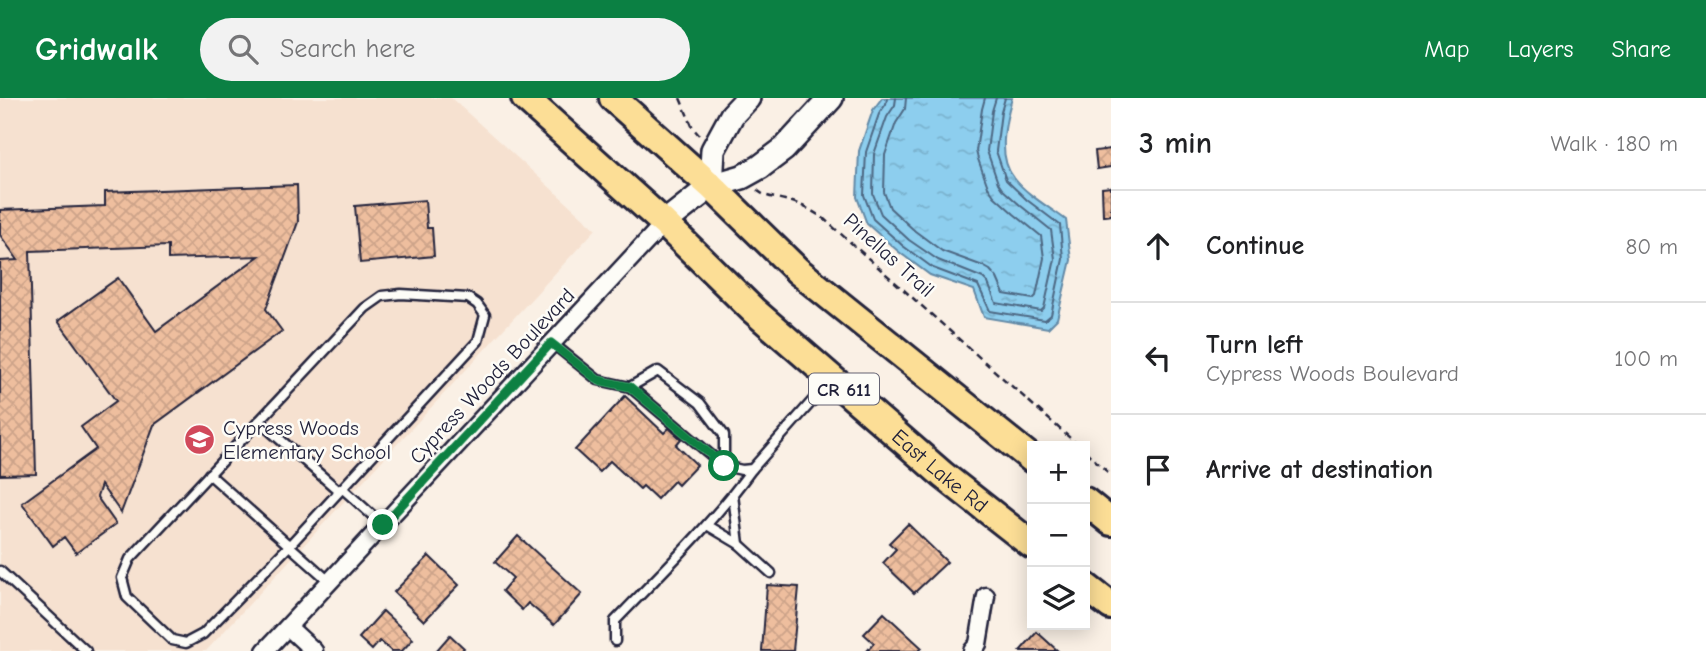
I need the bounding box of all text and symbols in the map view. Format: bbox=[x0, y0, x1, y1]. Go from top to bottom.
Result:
search box bbox=[200, 18, 690, 81]
text: Gridwalk bbox=[35, 30, 158, 68]
icon: search bbox=[224, 30, 262, 68]
text: Search here bbox=[280, 34, 415, 64]
text: Map bbox=[1424, 35, 1470, 63]
text: Layers bbox=[1508, 35, 1573, 63]
text: Share bbox=[1611, 35, 1671, 63]
text: 3 min bbox=[1139, 126, 1212, 161]
text: Walk · 180 m bbox=[1551, 130, 1678, 157]
street label: Pinellas Trail bbox=[839, 208, 939, 302]
icon: ahead bbox=[1139, 227, 1177, 265]
text: Continue bbox=[1206, 231, 1304, 261]
text: 80 m bbox=[1625, 233, 1678, 260]
street label: Cypress Woods Boulevard bbox=[405, 283, 579, 469]
text: Turn left bbox=[1206, 330, 1303, 360]
icon: left bbox=[1139, 339, 1177, 377]
text: 100 m bbox=[1614, 345, 1678, 372]
text: Cypress Woods Boulevard bbox=[1206, 360, 1459, 387]
road number: CR 611 bbox=[809, 374, 879, 404]
place label: Cypress Woods Elementary School bbox=[223, 416, 391, 464]
school or university icon: Cypress Woods Elementary School bbox=[183, 423, 217, 457]
street label: East Lake Rd bbox=[887, 424, 992, 517]
map controls bbox=[1027, 441, 1090, 630]
button: + bbox=[1027, 441, 1090, 504]
route start bbox=[708, 450, 739, 481]
icon: arrive bbox=[1139, 451, 1177, 489]
text: Arrive at destination bbox=[1206, 455, 1433, 485]
button: − bbox=[1027, 504, 1090, 567]
route end bbox=[367, 509, 398, 540]
button: layers bbox=[1027, 567, 1090, 630]

